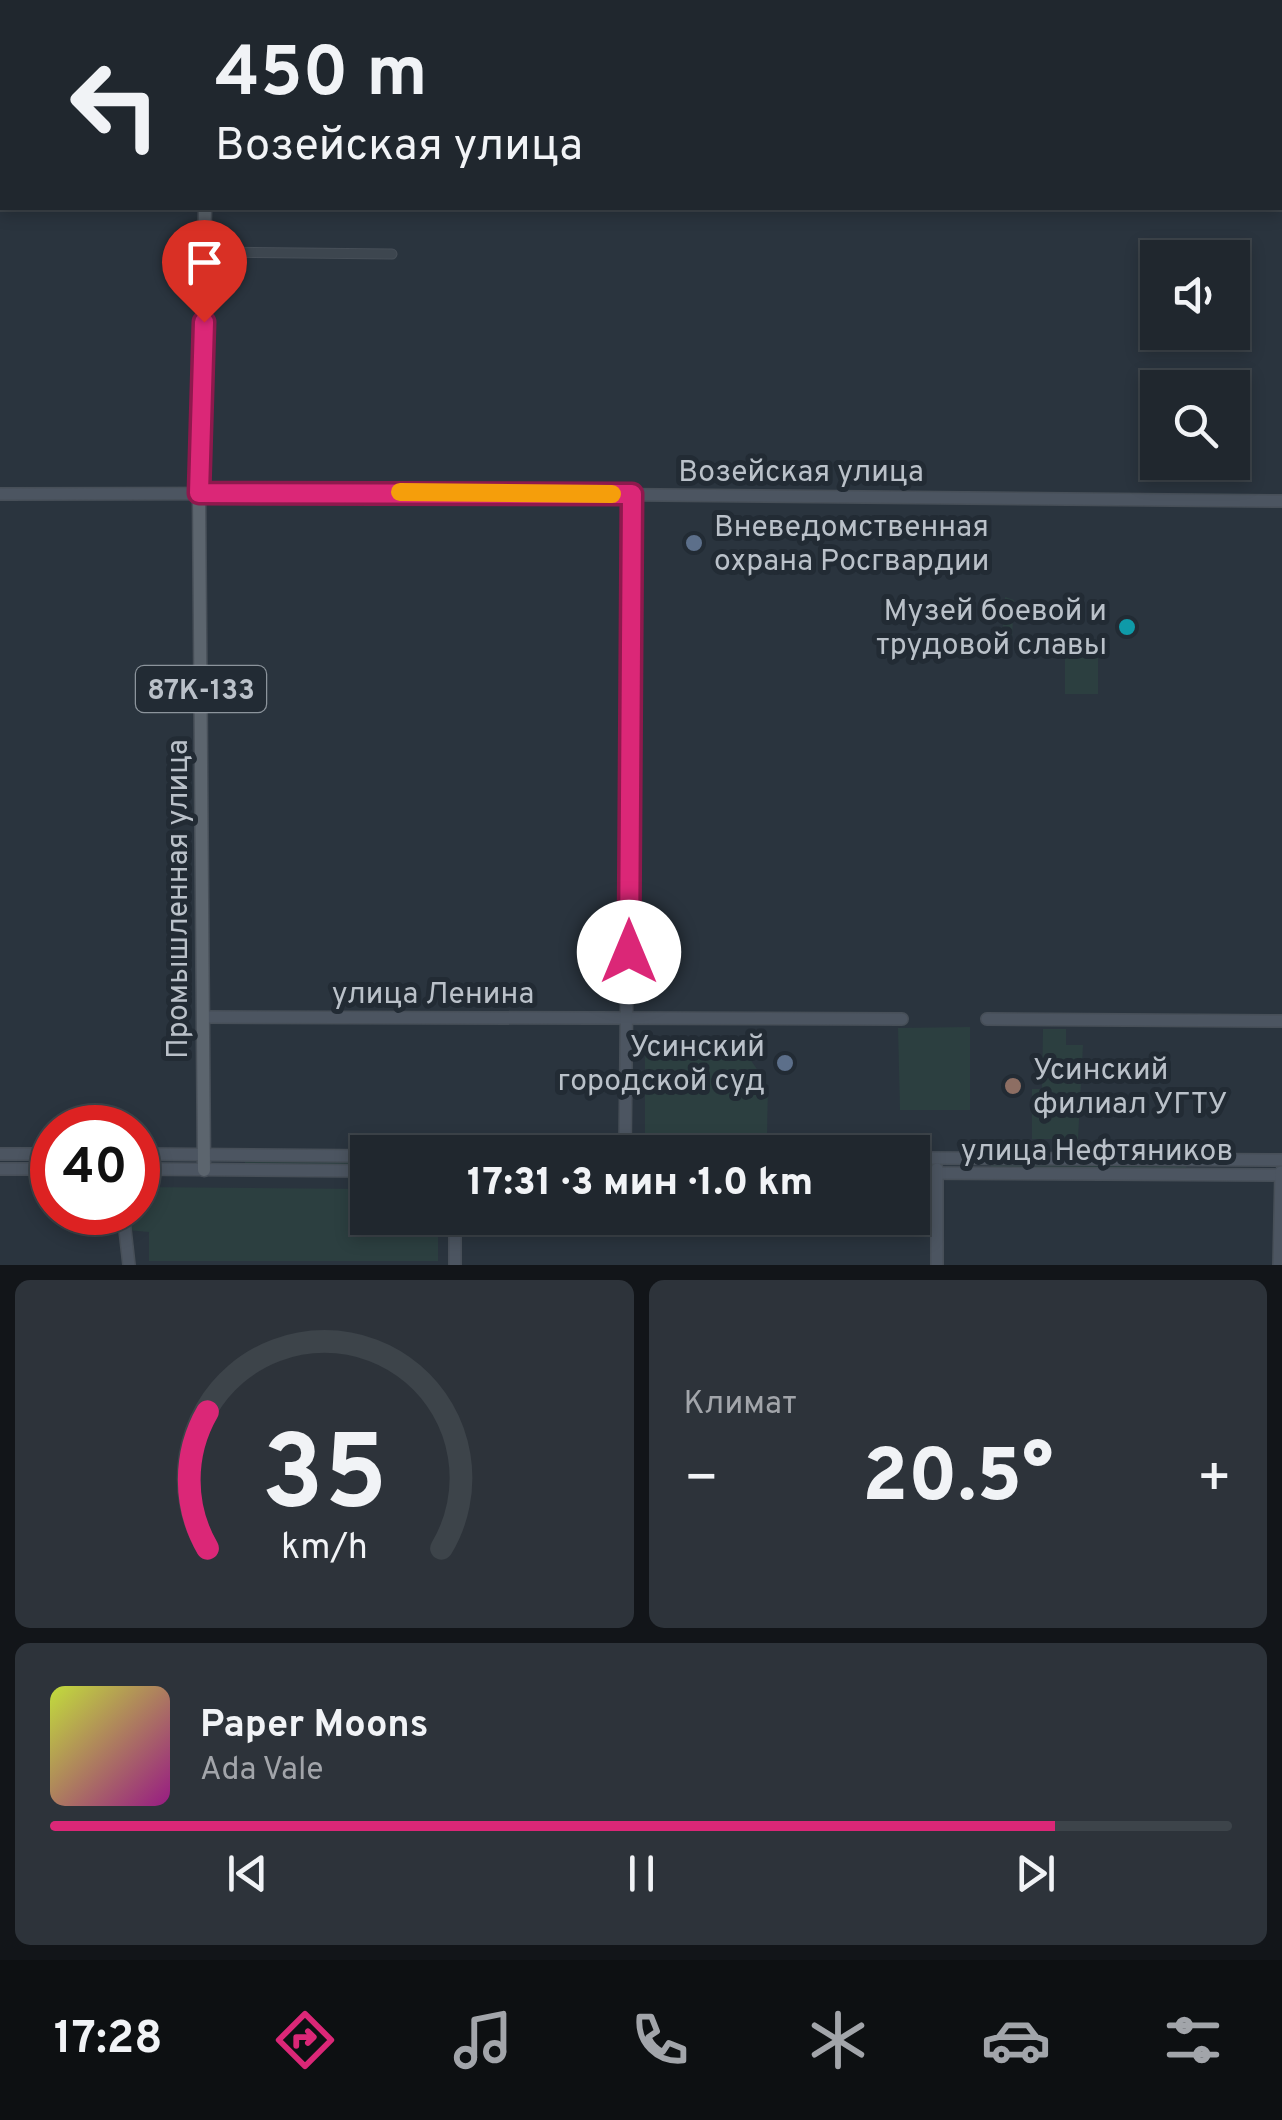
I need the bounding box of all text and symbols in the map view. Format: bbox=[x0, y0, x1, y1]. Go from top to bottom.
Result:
text: 450 m bbox=[215, 32, 427, 121]
icon: left bbox=[50, 40, 180, 170]
text: Возейская улица bbox=[215, 119, 583, 176]
pin bbox=[162, 220, 247, 323]
icon: arrive bbox=[177, 235, 232, 290]
map controls bbox=[1140, 240, 1250, 480]
button: sound bbox=[1140, 240, 1250, 350]
button: search bbox=[1140, 370, 1250, 480]
street label: Возейская улица bbox=[678, 455, 924, 492]
place label: Вневедомственная охрана Росгвардии bbox=[714, 510, 989, 581]
marker: Вневедомственная охрана Росгвардии bbox=[683, 532, 705, 554]
place label: Музей боевой и трудовой славы bbox=[876, 594, 1107, 665]
marker: Музей боевой и трудовой славы bbox=[1116, 616, 1138, 638]
road number: 87К-133 bbox=[136, 666, 266, 712]
street label: Промышленная улица bbox=[161, 739, 198, 1059]
position arrow bbox=[577, 900, 681, 1004]
street label: улица Ленина bbox=[332, 977, 534, 1014]
place label: Усинский городской суд bbox=[557, 1030, 765, 1101]
marker: Усинский городской суд bbox=[774, 1052, 796, 1074]
place label: Усинский филиал УГТУ bbox=[1033, 1053, 1228, 1124]
marker: Усинский филиал УГТУ bbox=[1002, 1075, 1024, 1097]
speed limit sign: 40 bbox=[30, 1105, 160, 1235]
street label: улица Нефтяников bbox=[961, 1134, 1233, 1171]
text: 17:31 · 3 мин · 1.0 km bbox=[467, 1160, 813, 1209]
text: Климат bbox=[684, 1385, 797, 1425]
text: 35 bbox=[261, 1414, 387, 1546]
text: 20.5° bbox=[862, 1433, 1053, 1528]
text: − bbox=[684, 1446, 719, 1516]
text: + bbox=[1197, 1446, 1232, 1516]
text: km/h bbox=[281, 1526, 368, 1572]
text: Paper Moons bbox=[200, 1702, 429, 1751]
text: Ada Vale bbox=[200, 1751, 324, 1791]
icon: previous bbox=[220, 1846, 275, 1901]
icon: pause bbox=[614, 1846, 669, 1901]
icon: next bbox=[1008, 1846, 1063, 1901]
icon: directions bbox=[270, 2005, 340, 2075]
icon: music bbox=[448, 2005, 518, 2075]
icon: phone bbox=[625, 2005, 695, 2075]
icon: climate bbox=[803, 2005, 873, 2075]
icon: car bbox=[981, 2005, 1051, 2075]
icon: filters bbox=[1158, 2005, 1228, 2075]
text: 17:28 bbox=[54, 2012, 163, 2069]

